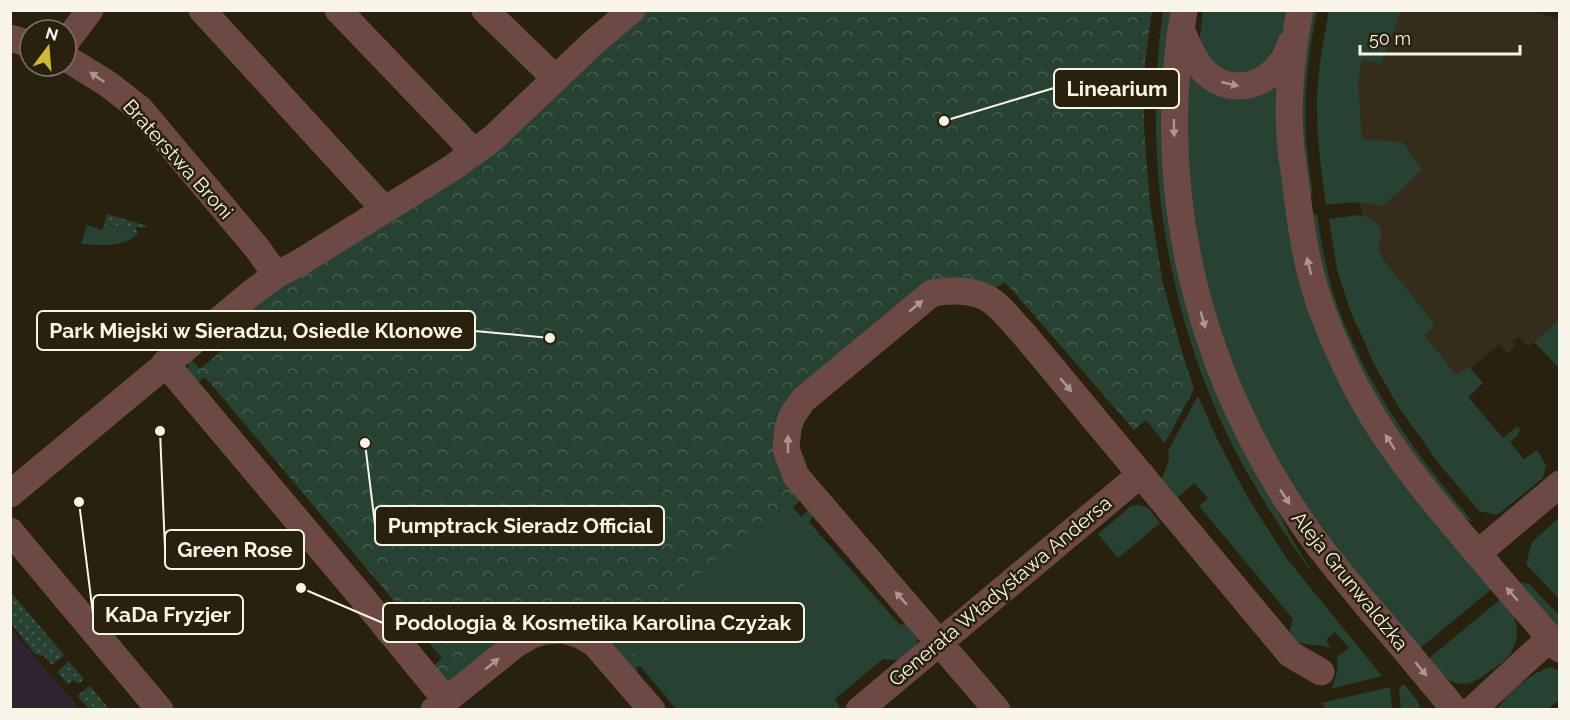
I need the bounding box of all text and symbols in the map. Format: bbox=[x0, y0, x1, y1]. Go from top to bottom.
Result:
north arrow bbox=[18, 18, 78, 78]
scale bar bbox=[1360, 18, 1520, 56]
text: N bbox=[44, 23, 60, 45]
text: 50 m bbox=[1369, 28, 1411, 49]
callout: Linearium bbox=[1054, 69, 1179, 108]
one-way arrow bbox=[89, 71, 105, 82]
text: Linearium bbox=[1067, 76, 1167, 101]
one-way arrow bbox=[1221, 80, 1239, 90]
street label: Braterstwa Broni bbox=[118, 94, 238, 224]
one-way arrow bbox=[1169, 118, 1179, 137]
one-way arrow bbox=[1304, 257, 1314, 275]
one-way arrow bbox=[908, 300, 923, 313]
callout: Park Miejski w Sieradzu, Osiedle Klonowe bbox=[37, 311, 475, 350]
one-way arrow bbox=[1199, 311, 1208, 329]
text: Park Miejski w Sieradzu, Osiedle Klonowe bbox=[49, 318, 463, 343]
one-way arrow bbox=[1060, 377, 1073, 393]
one-way arrow bbox=[783, 434, 793, 453]
one-way arrow bbox=[1384, 435, 1396, 451]
one-way arrow bbox=[1279, 488, 1290, 505]
street label: Generała Władysława Andersa bbox=[884, 491, 1116, 691]
callout: Pumptrack Sieradz Official bbox=[375, 506, 664, 545]
street label: Aleja Grunwaldzka bbox=[1287, 507, 1413, 655]
text: Pumptrack Sieradz Official bbox=[388, 513, 653, 538]
callout: Green Rose bbox=[165, 530, 304, 569]
text: Green Rose bbox=[177, 537, 293, 562]
one-way arrow bbox=[1506, 586, 1519, 602]
one-way arrow bbox=[895, 591, 908, 606]
callout: KaDa Fryzjer bbox=[93, 595, 243, 634]
text: KaDa Fryzjer bbox=[105, 602, 231, 627]
callout: Podologia & Kosmetika Karolina Czyżak bbox=[383, 603, 804, 642]
text: Podologia & Kosmetika Karolina Czyżak bbox=[395, 610, 792, 635]
one-way arrow bbox=[484, 658, 499, 670]
one-way arrow bbox=[1414, 661, 1427, 676]

